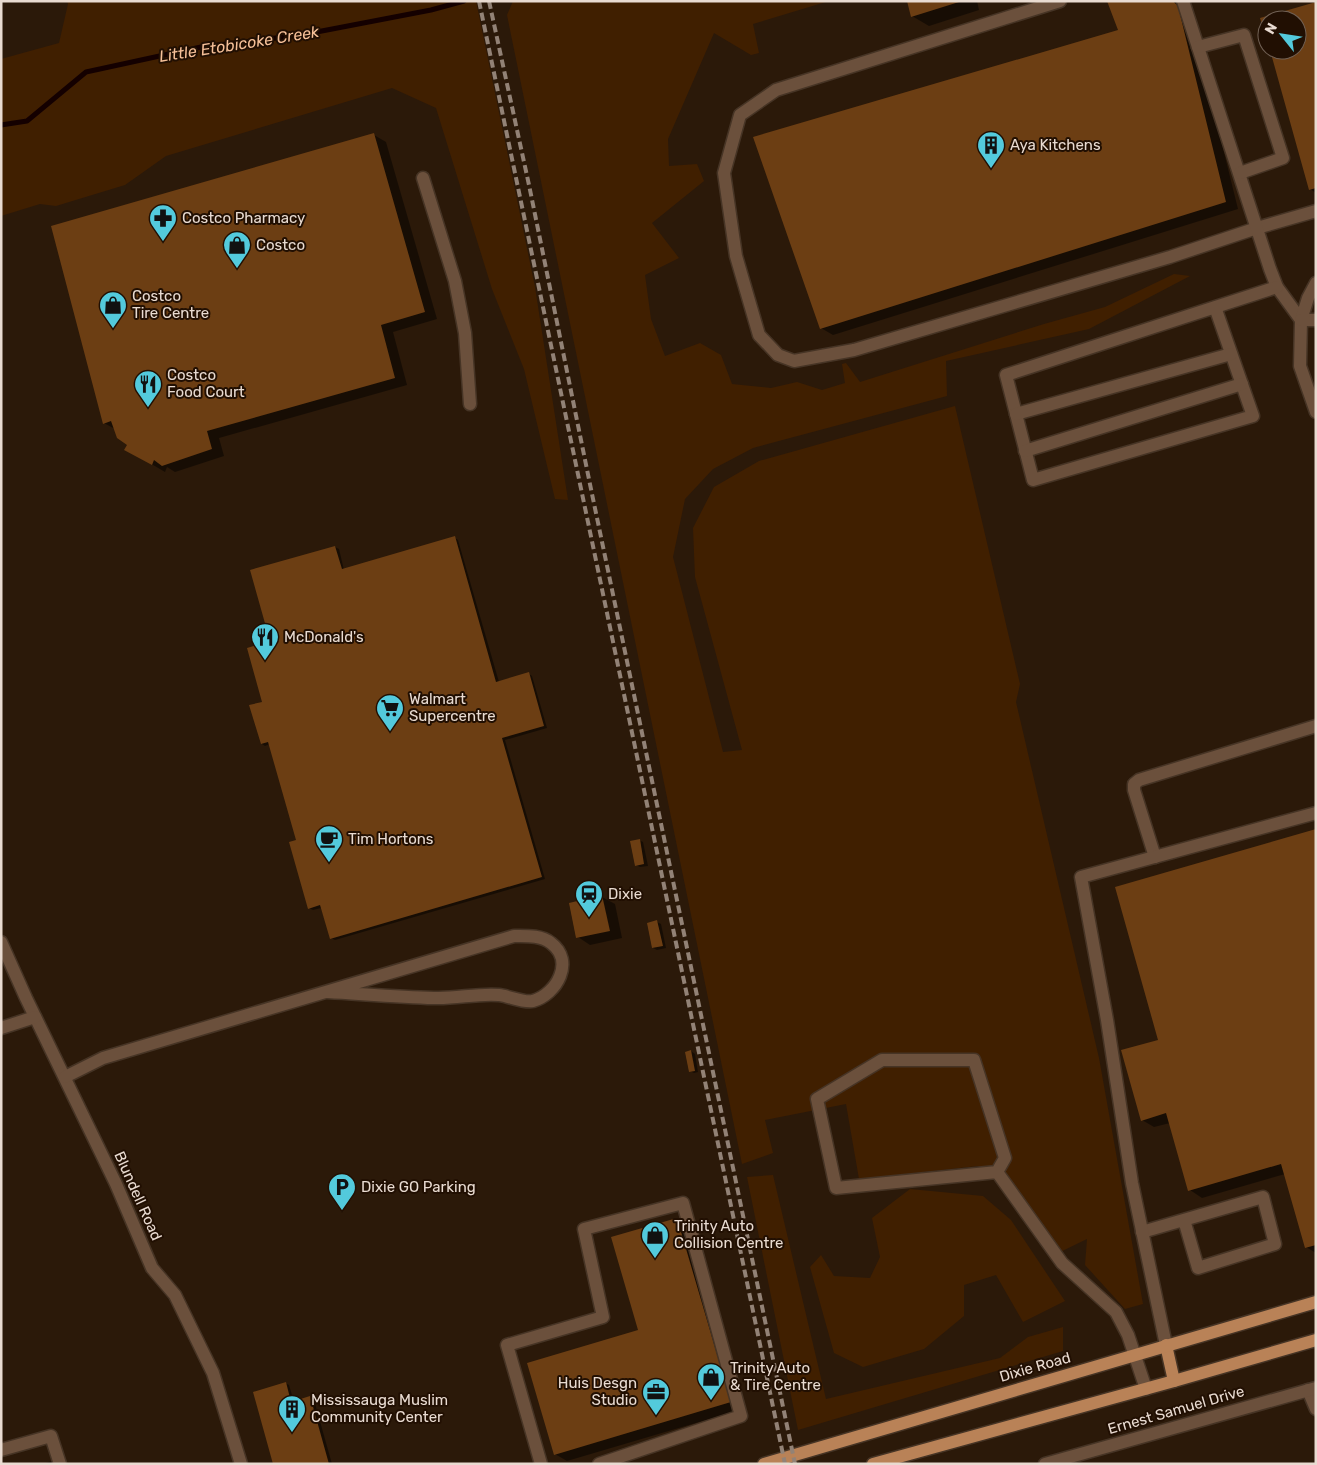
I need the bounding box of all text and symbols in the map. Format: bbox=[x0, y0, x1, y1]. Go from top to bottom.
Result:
north arrow bbox=[1257, 10, 1307, 60]
text: N bbox=[1261, 20, 1281, 37]
water label: Little Etobicoke Creek bbox=[158, 22, 321, 66]
building icon: Aya Kitchens bbox=[976, 130, 1006, 169]
place label: Aya Kitchens bbox=[1010, 136, 1101, 154]
pharmacy icon: Costco Pharmacy bbox=[148, 203, 178, 242]
place label: Costco Pharmacy bbox=[182, 209, 305, 227]
shop icon: Costco bbox=[222, 230, 252, 269]
place label: Costco bbox=[256, 236, 305, 254]
place label: Costco Tire Centre bbox=[132, 287, 209, 322]
shop icon: Costco Tire Centre bbox=[98, 290, 128, 329]
place label: Costco Food Court bbox=[167, 366, 245, 401]
restaurant icon: Costco Food Court bbox=[133, 369, 163, 408]
restaurant icon: McDonald's bbox=[250, 622, 280, 661]
place label: McDonald's bbox=[284, 628, 364, 646]
place label: Walmart Supercentre bbox=[409, 690, 496, 725]
supermarket icon: Walmart Supercentre bbox=[375, 693, 405, 732]
cafe icon: Tim Hortons bbox=[314, 824, 344, 863]
place label: Tim Hortons bbox=[348, 830, 434, 848]
station icon: Dixie bbox=[574, 879, 604, 918]
place label: Dixie bbox=[608, 885, 642, 903]
street label: Blundell Road bbox=[110, 1149, 166, 1243]
parking icon: Dixie GO Parking bbox=[327, 1172, 357, 1211]
place label: Dixie GO Parking bbox=[361, 1178, 476, 1196]
place label: Trinity Auto Collision Centre bbox=[674, 1217, 783, 1252]
shop icon: Trinity Auto Collision Centre bbox=[640, 1220, 670, 1259]
street label: Dixie Road bbox=[997, 1348, 1073, 1386]
place label: Trinity Auto & Tire Centre bbox=[730, 1359, 821, 1394]
shop icon: Trinity Auto & Tire Centre bbox=[696, 1362, 726, 1401]
place label: Huis Desgn Studio bbox=[558, 1374, 637, 1409]
office icon: Huis Desgn Studio bbox=[641, 1377, 671, 1416]
street label: Ernest Samuel Drive bbox=[1106, 1382, 1246, 1438]
place label: Mississauga Muslim Community Center bbox=[311, 1391, 448, 1426]
building icon: Mississauga Muslim Community Center bbox=[277, 1394, 307, 1433]

